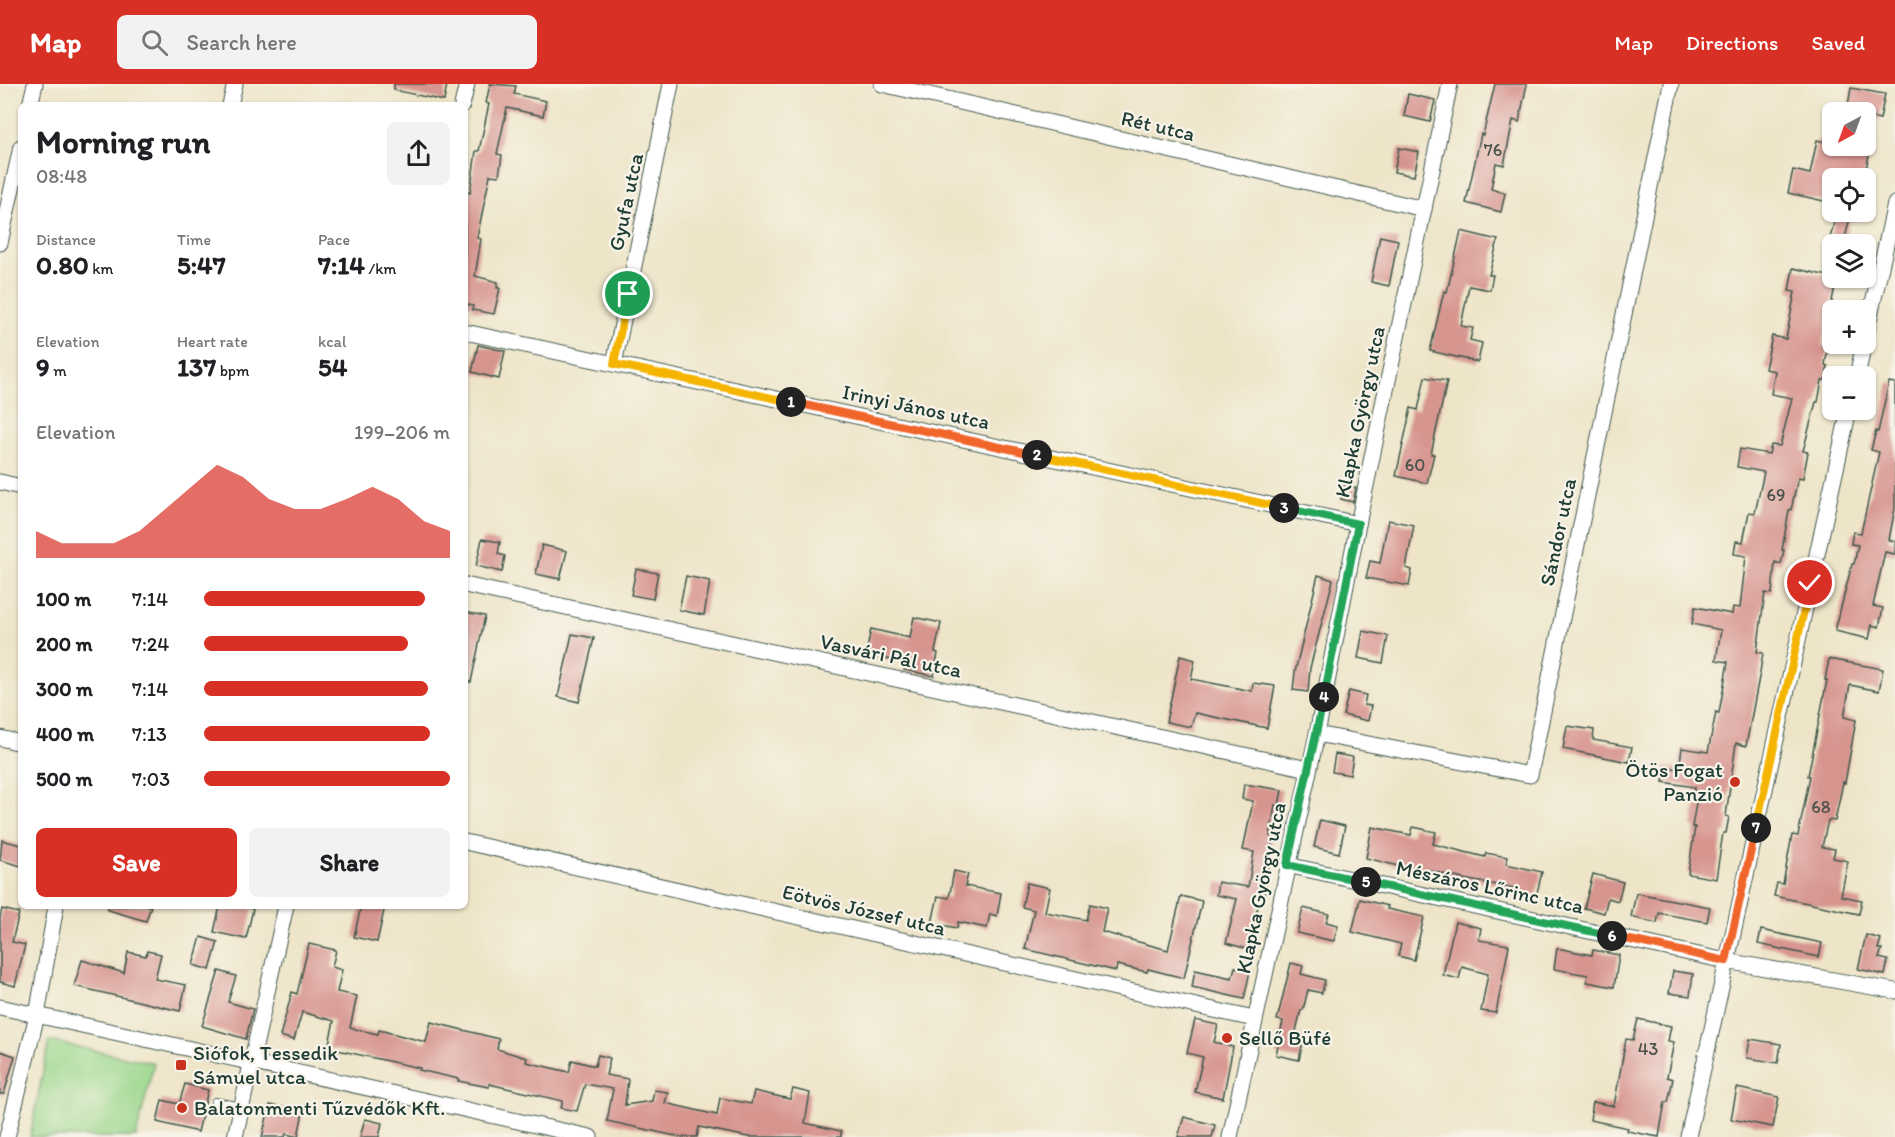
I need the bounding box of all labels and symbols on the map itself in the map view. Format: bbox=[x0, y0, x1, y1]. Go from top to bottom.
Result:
north arrow bbox=[1822, 102, 1876, 156]
street label: Rét utca bbox=[1119, 105, 1197, 146]
house number: 76 bbox=[1484, 139, 1502, 161]
street label: Gyufa utca bbox=[603, 151, 648, 253]
pin bbox=[602, 268, 653, 319]
street label: Klapka György utca bbox=[1329, 324, 1390, 500]
street label: Irinyi János utca bbox=[840, 379, 992, 434]
pin: 1 bbox=[776, 387, 806, 417]
pin: 2 bbox=[1022, 440, 1052, 470]
house number: 60 bbox=[1405, 454, 1425, 476]
street label: Sándor utca bbox=[1534, 476, 1581, 588]
house number: 69 bbox=[1767, 484, 1785, 506]
pin: 3 bbox=[1269, 493, 1299, 523]
pin bbox=[1784, 557, 1835, 608]
street label: Vasvári Pál utca bbox=[818, 628, 964, 683]
pin: 4 bbox=[1309, 682, 1339, 712]
place label: Ötös Fogat Panzió bbox=[1625, 757, 1723, 806]
marker: Ötös Fogat Panzió bbox=[1728, 775, 1742, 789]
house number: 68 bbox=[1811, 796, 1831, 818]
street label: Klapka György utca bbox=[1230, 800, 1291, 976]
pin: 7 bbox=[1741, 813, 1771, 843]
street label: Mészáros Lőrinc utca bbox=[1394, 854, 1586, 919]
pin: 5 bbox=[1351, 867, 1381, 897]
street label: Eötvös József utca bbox=[780, 879, 948, 940]
pin: 6 bbox=[1597, 921, 1627, 951]
place label: Sellő Büfé bbox=[1239, 1025, 1331, 1050]
marker: Sellő Büfé bbox=[1220, 1031, 1234, 1045]
house number: 43 bbox=[1638, 1038, 1658, 1060]
place label: Siófok, Tessedik Sámuel utca bbox=[193, 1040, 338, 1089]
marker: Siófok, Tessedik Sámuel utca bbox=[174, 1058, 188, 1072]
place label: Balatonmenti Tűzvédők Kft. bbox=[194, 1095, 445, 1120]
marker: Balatonmenti Tűzvédők Kft. bbox=[175, 1101, 189, 1115]

